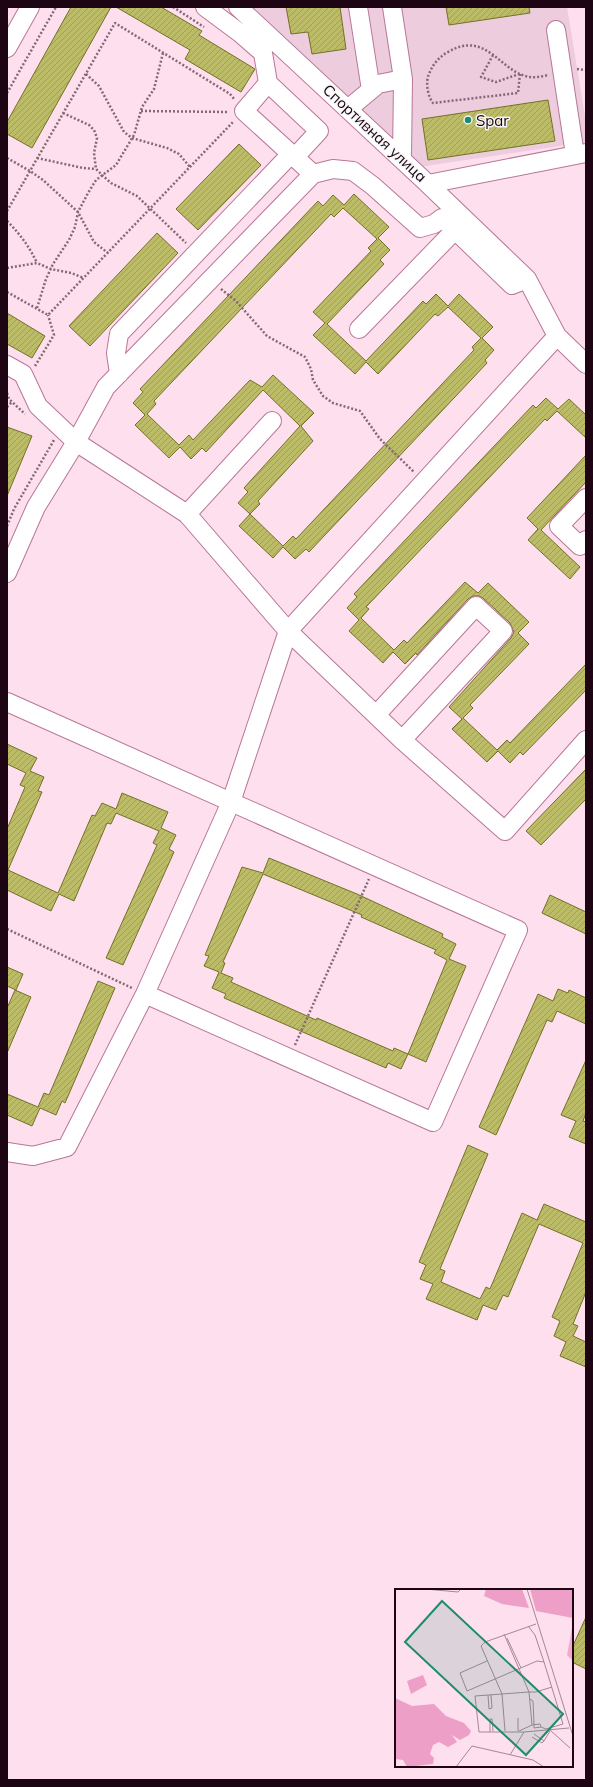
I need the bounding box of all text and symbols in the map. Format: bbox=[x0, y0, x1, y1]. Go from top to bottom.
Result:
street label: Спортивная улица bbox=[319, 80, 431, 186]
place label: Spar bbox=[476, 111, 509, 130]
marker: Spar bbox=[463, 115, 473, 125]
inset map bbox=[395, 1589, 573, 1767]

